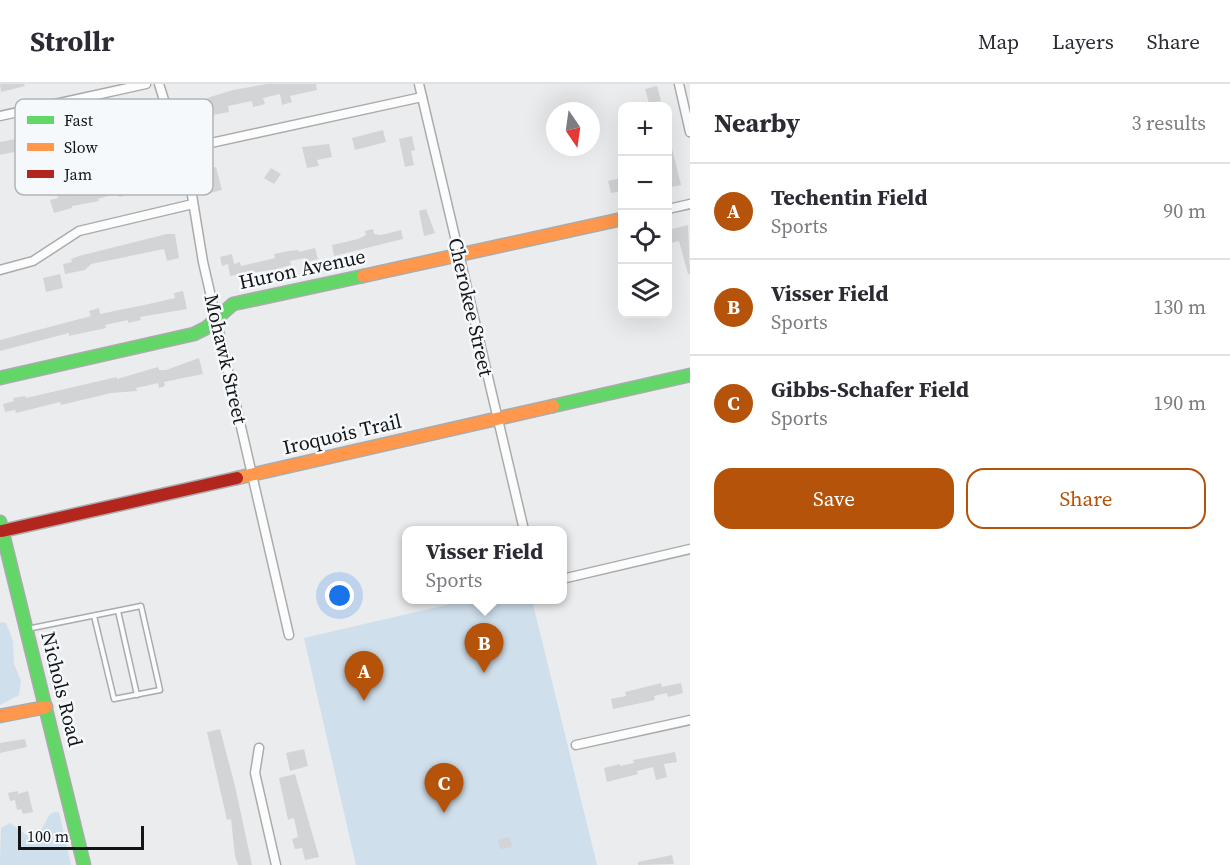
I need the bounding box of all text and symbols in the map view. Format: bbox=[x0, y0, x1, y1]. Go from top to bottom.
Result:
text: Strollr bbox=[30, 22, 114, 60]
text: Map bbox=[978, 27, 1019, 56]
text: Layers bbox=[1052, 27, 1114, 56]
text: Share bbox=[1147, 27, 1200, 56]
legend bbox=[15, 99, 213, 195]
north arrow bbox=[546, 102, 600, 156]
map controls bbox=[618, 102, 672, 318]
button: + bbox=[618, 102, 672, 156]
text: Nearby bbox=[714, 105, 800, 141]
text: Fast bbox=[64, 109, 94, 131]
text: 3 results bbox=[1131, 109, 1206, 137]
text: Slow bbox=[64, 136, 99, 158]
button: − bbox=[618, 156, 672, 210]
text: Jam bbox=[63, 163, 92, 185]
text: Techentin Field bbox=[771, 182, 927, 212]
text: A bbox=[727, 197, 740, 225]
text: 90 m bbox=[1163, 197, 1206, 225]
button: locate bbox=[618, 210, 672, 264]
text: Sports bbox=[771, 212, 828, 240]
street label: Cherokee Street bbox=[441, 235, 501, 379]
street label: Huron Avenue bbox=[236, 242, 368, 296]
button: layers bbox=[618, 264, 672, 318]
text: Visser Field bbox=[771, 278, 889, 308]
street label: Mohawk Street bbox=[197, 291, 255, 427]
text: B bbox=[727, 293, 740, 321]
text: 130 m bbox=[1153, 293, 1206, 321]
text: Sports bbox=[771, 308, 828, 336]
text: Gibbs-Schafer Field bbox=[771, 374, 969, 404]
text: C bbox=[727, 389, 740, 417]
text: 190 m bbox=[1153, 389, 1206, 417]
text: Sports bbox=[771, 404, 828, 432]
street label: Iroquois Trail bbox=[280, 407, 404, 461]
button: Save bbox=[714, 468, 954, 529]
button: Share bbox=[966, 468, 1206, 529]
popup bbox=[402, 526, 567, 604]
text: Visser Field bbox=[426, 536, 543, 566]
text: Sports bbox=[426, 566, 482, 594]
your location bbox=[325, 581, 354, 610]
pin: B bbox=[464, 624, 504, 673]
street label: Nichols Road bbox=[34, 629, 90, 750]
pin: A bbox=[344, 652, 384, 701]
pin: C bbox=[424, 764, 464, 813]
scale bar bbox=[18, 823, 144, 850]
text: 100 m bbox=[27, 825, 69, 847]

